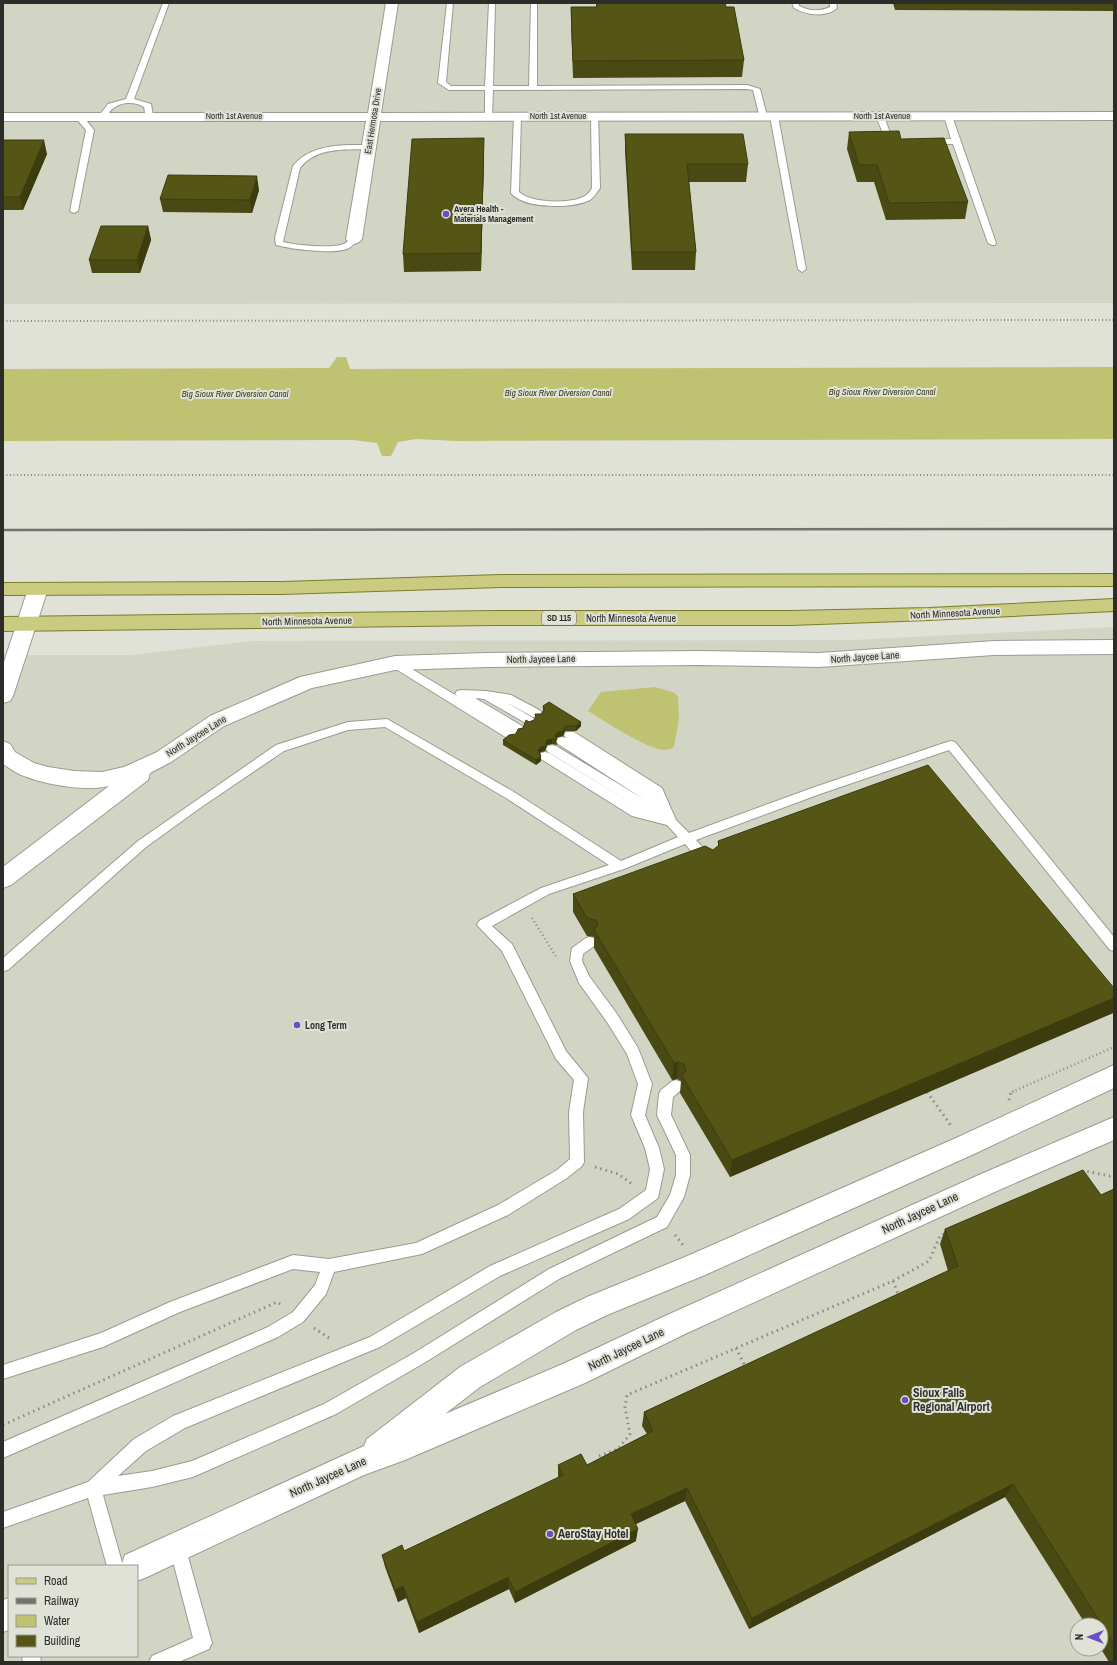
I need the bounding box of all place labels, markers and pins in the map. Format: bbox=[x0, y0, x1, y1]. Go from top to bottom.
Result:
place label: Avera Health - Materials Management bbox=[454, 203, 534, 225]
marker: Avera Health - Materials Management bbox=[441, 209, 451, 219]
place label: Long Term bbox=[305, 1019, 347, 1032]
marker: Long Term bbox=[292, 1020, 302, 1030]
place label: Sioux Falls Regional Airport bbox=[913, 1385, 990, 1415]
marker: Sioux Falls Regional Airport bbox=[900, 1395, 910, 1405]
place label: AeroStay Hotel bbox=[558, 1526, 629, 1542]
marker: AeroStay Hotel bbox=[545, 1529, 555, 1539]

